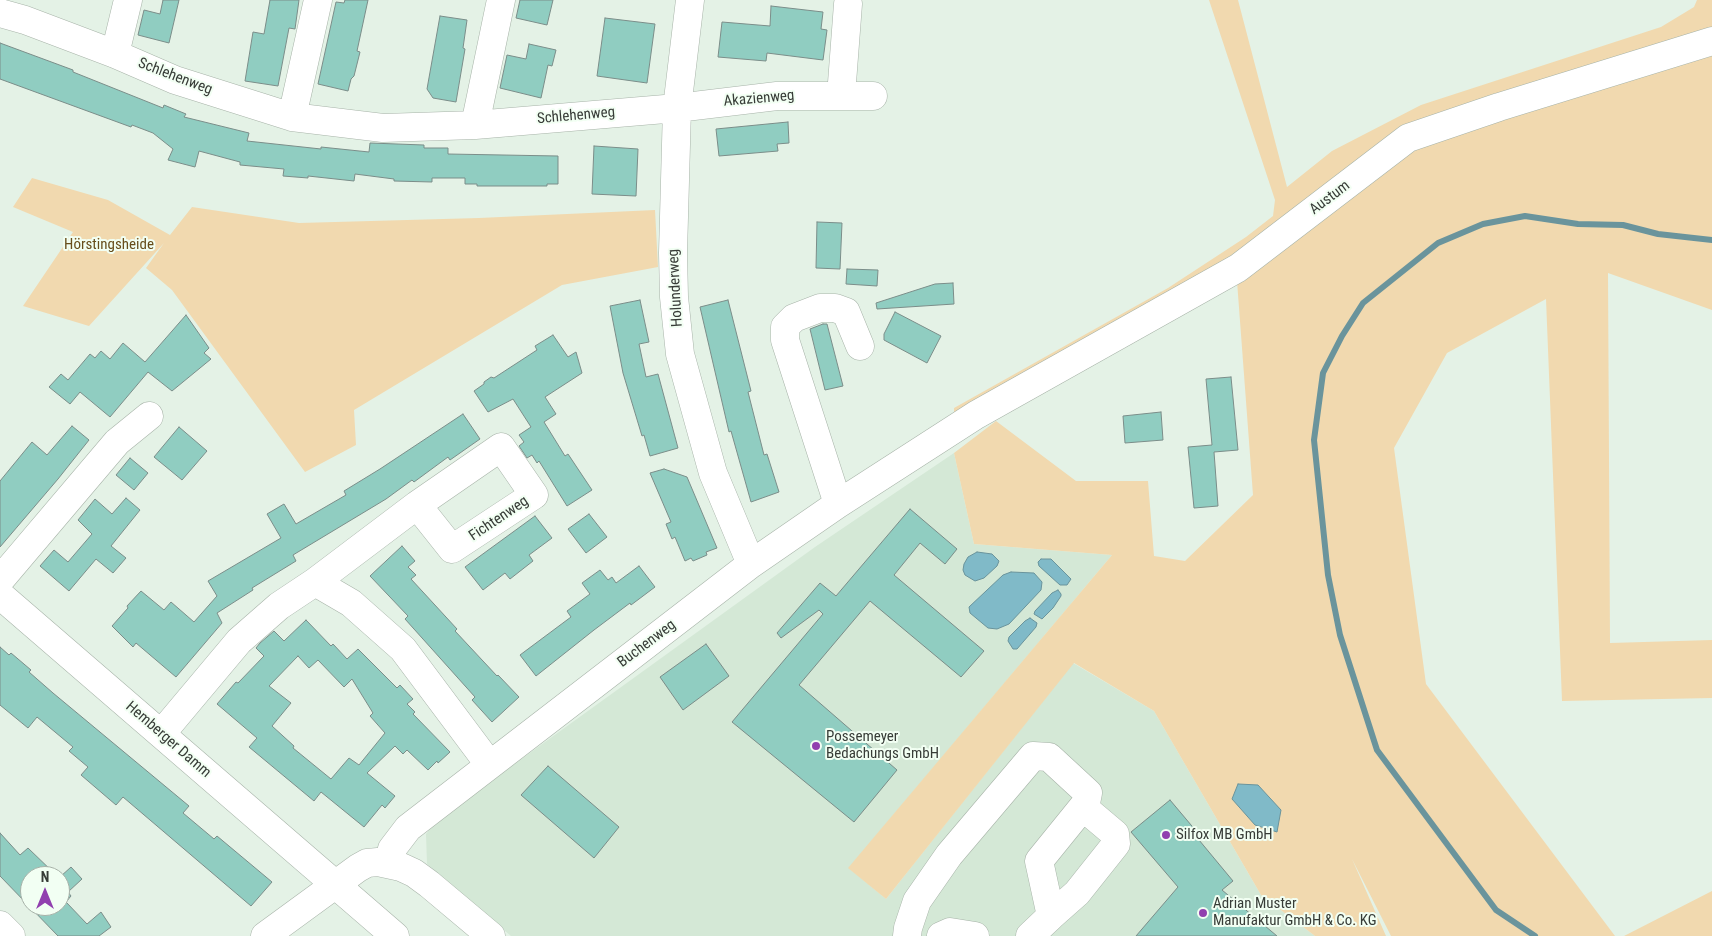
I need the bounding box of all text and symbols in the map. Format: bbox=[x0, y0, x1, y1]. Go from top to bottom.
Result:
street label: Schlehenweg bbox=[135, 55, 215, 99]
street label: Akazienweg bbox=[723, 87, 795, 111]
street label: Schlehenweg bbox=[536, 104, 616, 128]
street label: Austum bbox=[1306, 177, 1354, 219]
park label: Hörstingsheide bbox=[64, 236, 154, 254]
street label: Holunderweg bbox=[665, 249, 687, 327]
street label: Fichtenweg bbox=[466, 493, 532, 545]
street label: Buchenweg bbox=[614, 616, 680, 672]
street label: Hemberger Damm bbox=[122, 698, 214, 782]
place label: Possemeyer Bedachungs GmbH bbox=[826, 728, 939, 763]
marker: Possemeyer Bedachungs GmbH bbox=[810, 740, 822, 752]
place label: Silfox MB GmbH bbox=[1176, 826, 1273, 844]
marker: Silfox MB GmbH bbox=[1160, 829, 1172, 841]
north arrow bbox=[20, 866, 70, 916]
text: N bbox=[41, 869, 49, 885]
place label: Adrian Muster Manufaktur GmbH & Co. KG bbox=[1213, 895, 1377, 930]
marker: Adrian Muster Manufaktur GmbH & Co. KG bbox=[1197, 907, 1209, 919]

